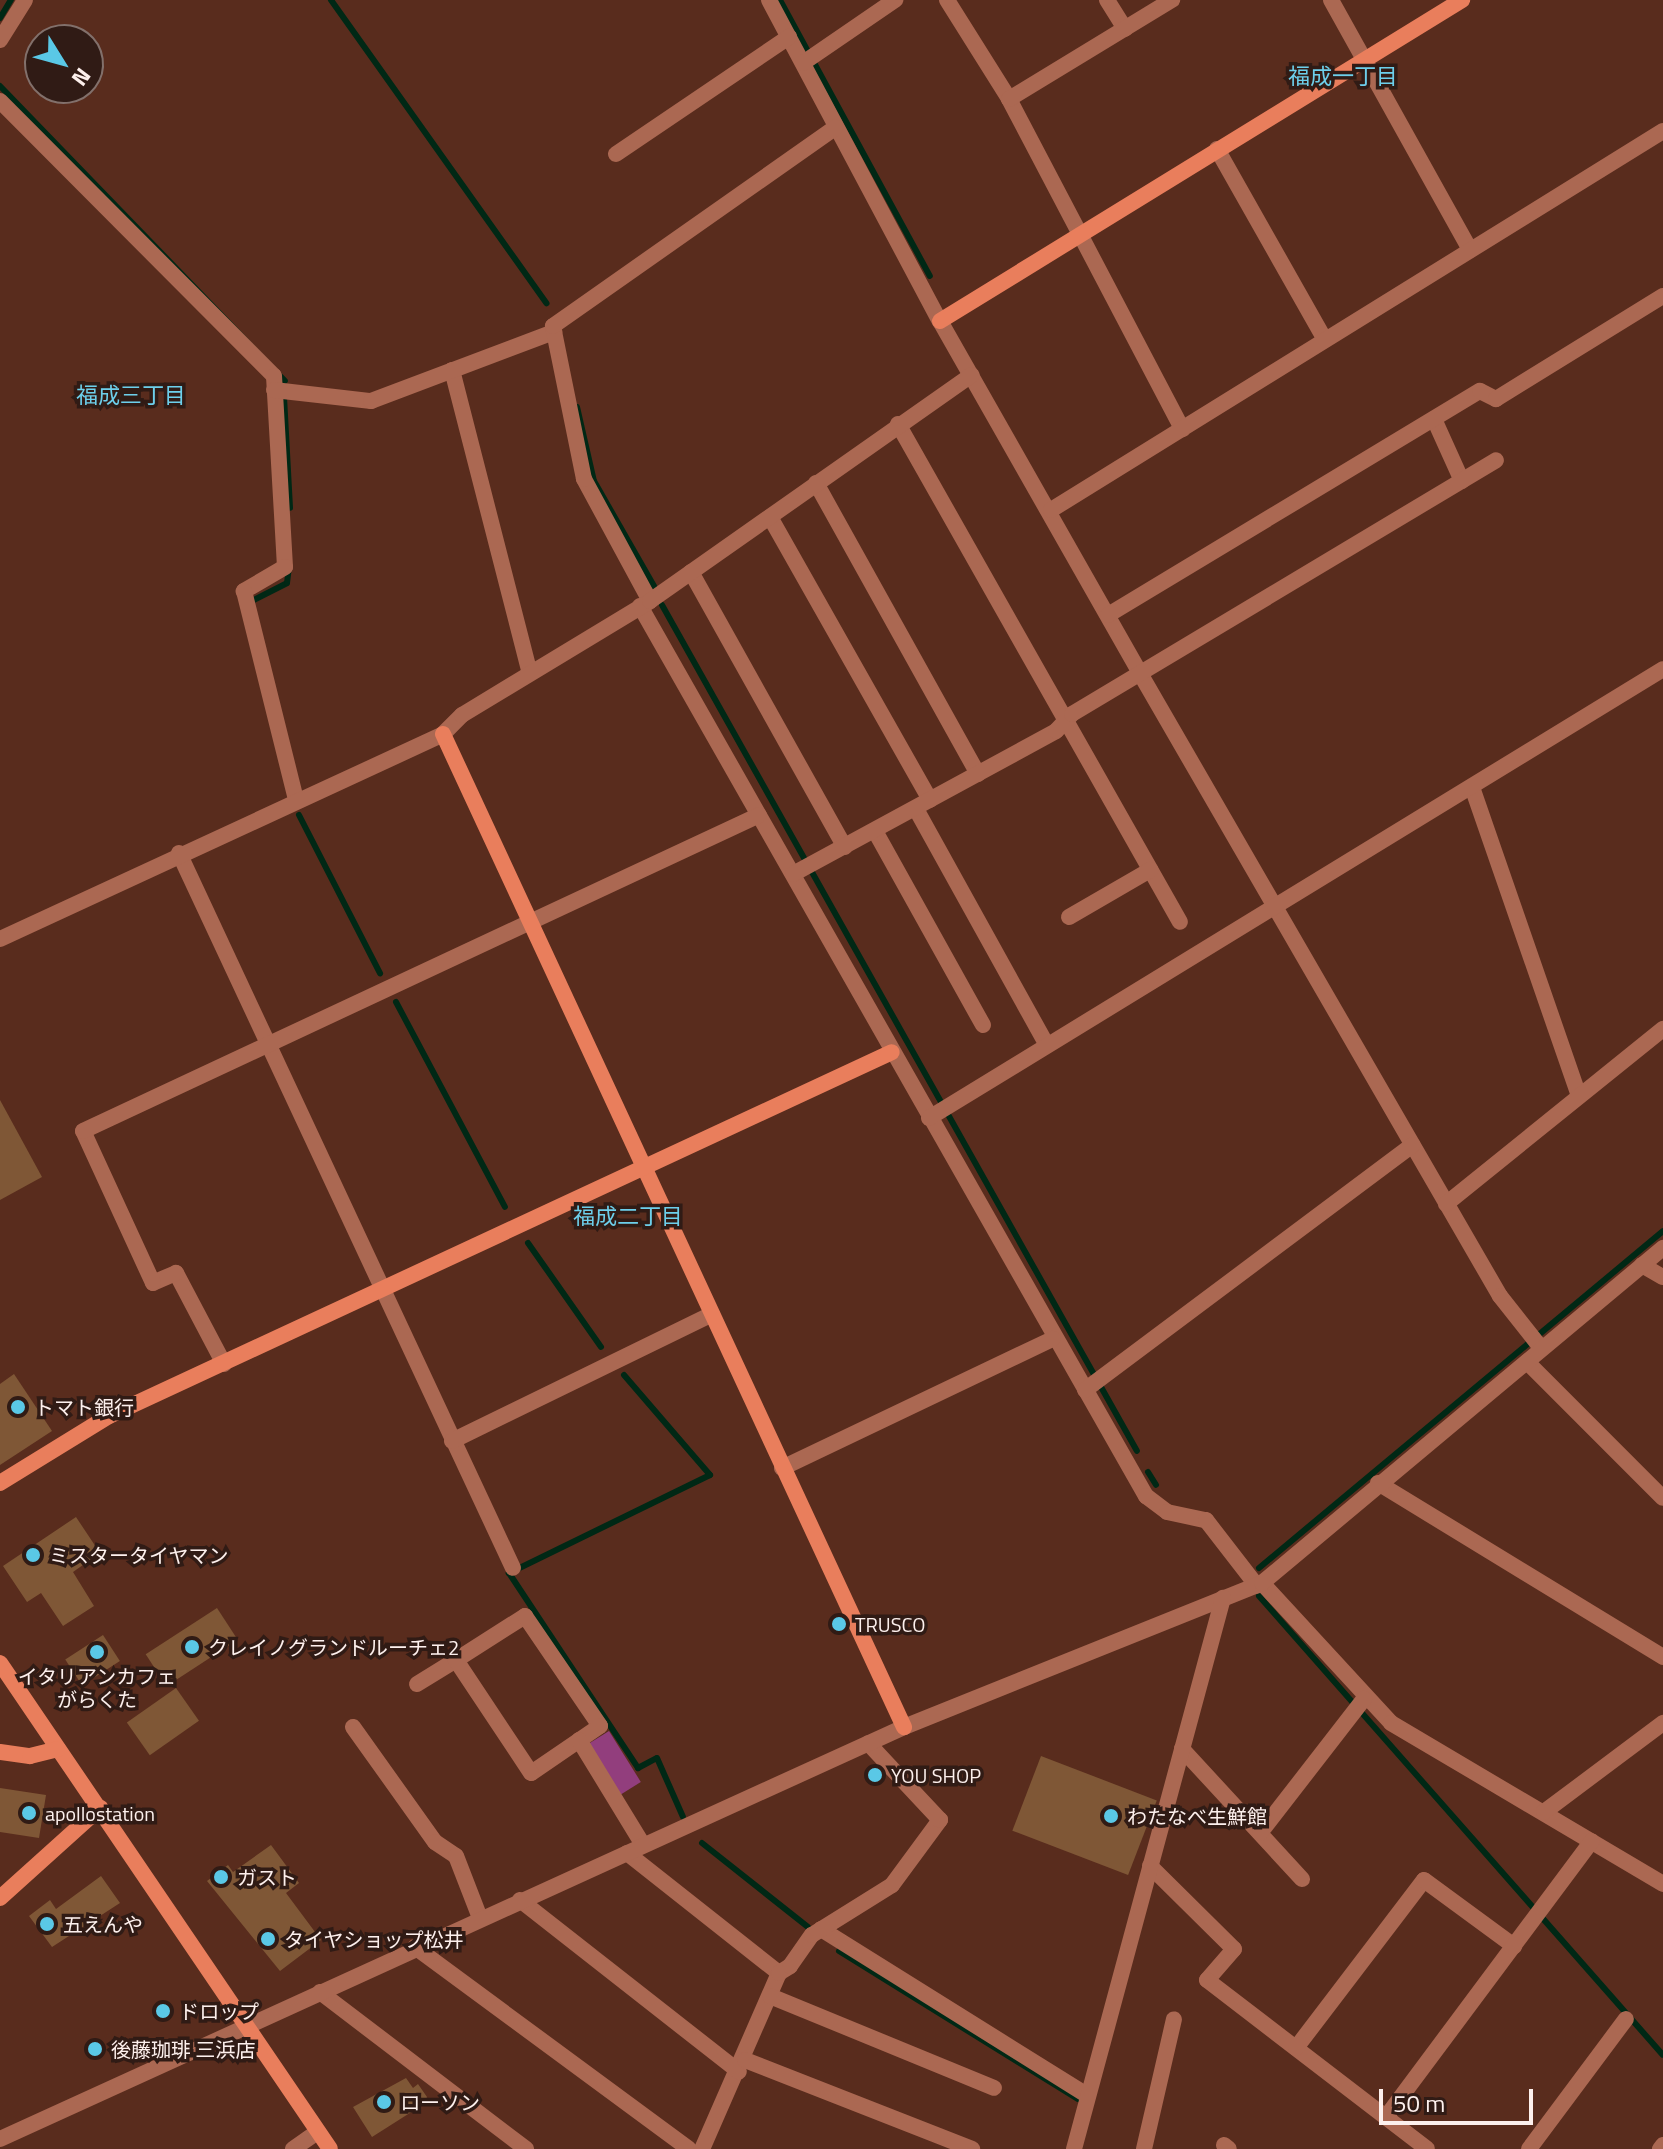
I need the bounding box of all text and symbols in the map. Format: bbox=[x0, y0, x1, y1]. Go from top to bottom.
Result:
north arrow bbox=[24, 24, 104, 104]
text: N bbox=[63, 61, 100, 94]
district label: 福成一丁目 bbox=[1288, 64, 1398, 90]
district label: 福成三丁目 bbox=[76, 383, 186, 409]
district label: 福成二丁目 bbox=[573, 1204, 683, 1230]
place label: トマト銀行 bbox=[34, 1395, 134, 1419]
marker: トマト銀行 bbox=[9, 1398, 27, 1416]
place label: ミスタータイヤマン bbox=[49, 1543, 229, 1567]
marker: ミスタータイヤマン bbox=[24, 1546, 42, 1564]
place label: TRUSCO bbox=[855, 1612, 925, 1636]
marker: TRUSCO bbox=[830, 1615, 848, 1633]
place label: クレイノグランドルーチェ2 bbox=[208, 1635, 459, 1659]
marker: クレイノグランドルーチェ2 bbox=[183, 1638, 201, 1656]
marker: イタリアンカフェ がらくた bbox=[88, 1643, 106, 1661]
place label: イタリアンカフェ がらくた bbox=[17, 1664, 177, 1711]
place label: YOU SHOP bbox=[891, 1763, 981, 1787]
marker: YOU SHOP bbox=[866, 1766, 884, 1784]
place label: apollostation bbox=[45, 1801, 155, 1825]
marker: apollostation bbox=[20, 1804, 38, 1822]
place label: わたなべ生鮮館 bbox=[1127, 1804, 1267, 1828]
marker: わたなべ生鮮館 bbox=[1102, 1807, 1120, 1825]
place label: ガスト bbox=[237, 1865, 297, 1889]
marker: ガスト bbox=[212, 1868, 230, 1886]
place label: 五えんや bbox=[63, 1912, 143, 1936]
marker: 五えんや bbox=[38, 1915, 56, 1933]
place label: タイヤショップ松井 bbox=[284, 1927, 464, 1951]
marker: タイヤショップ松井 bbox=[259, 1930, 277, 1948]
place label: ドロップ bbox=[179, 1999, 259, 2023]
marker: ドロップ bbox=[154, 2002, 172, 2020]
place label: 後藤珈琲 三浜店 bbox=[111, 2037, 255, 2061]
marker: 後藤珈琲 三浜店 bbox=[86, 2040, 104, 2058]
scale bar bbox=[1383, 2073, 1537, 2123]
text: 50 m bbox=[1393, 2085, 1445, 2121]
place label: ローソン bbox=[400, 2090, 480, 2114]
marker: ローソン bbox=[375, 2093, 393, 2111]

